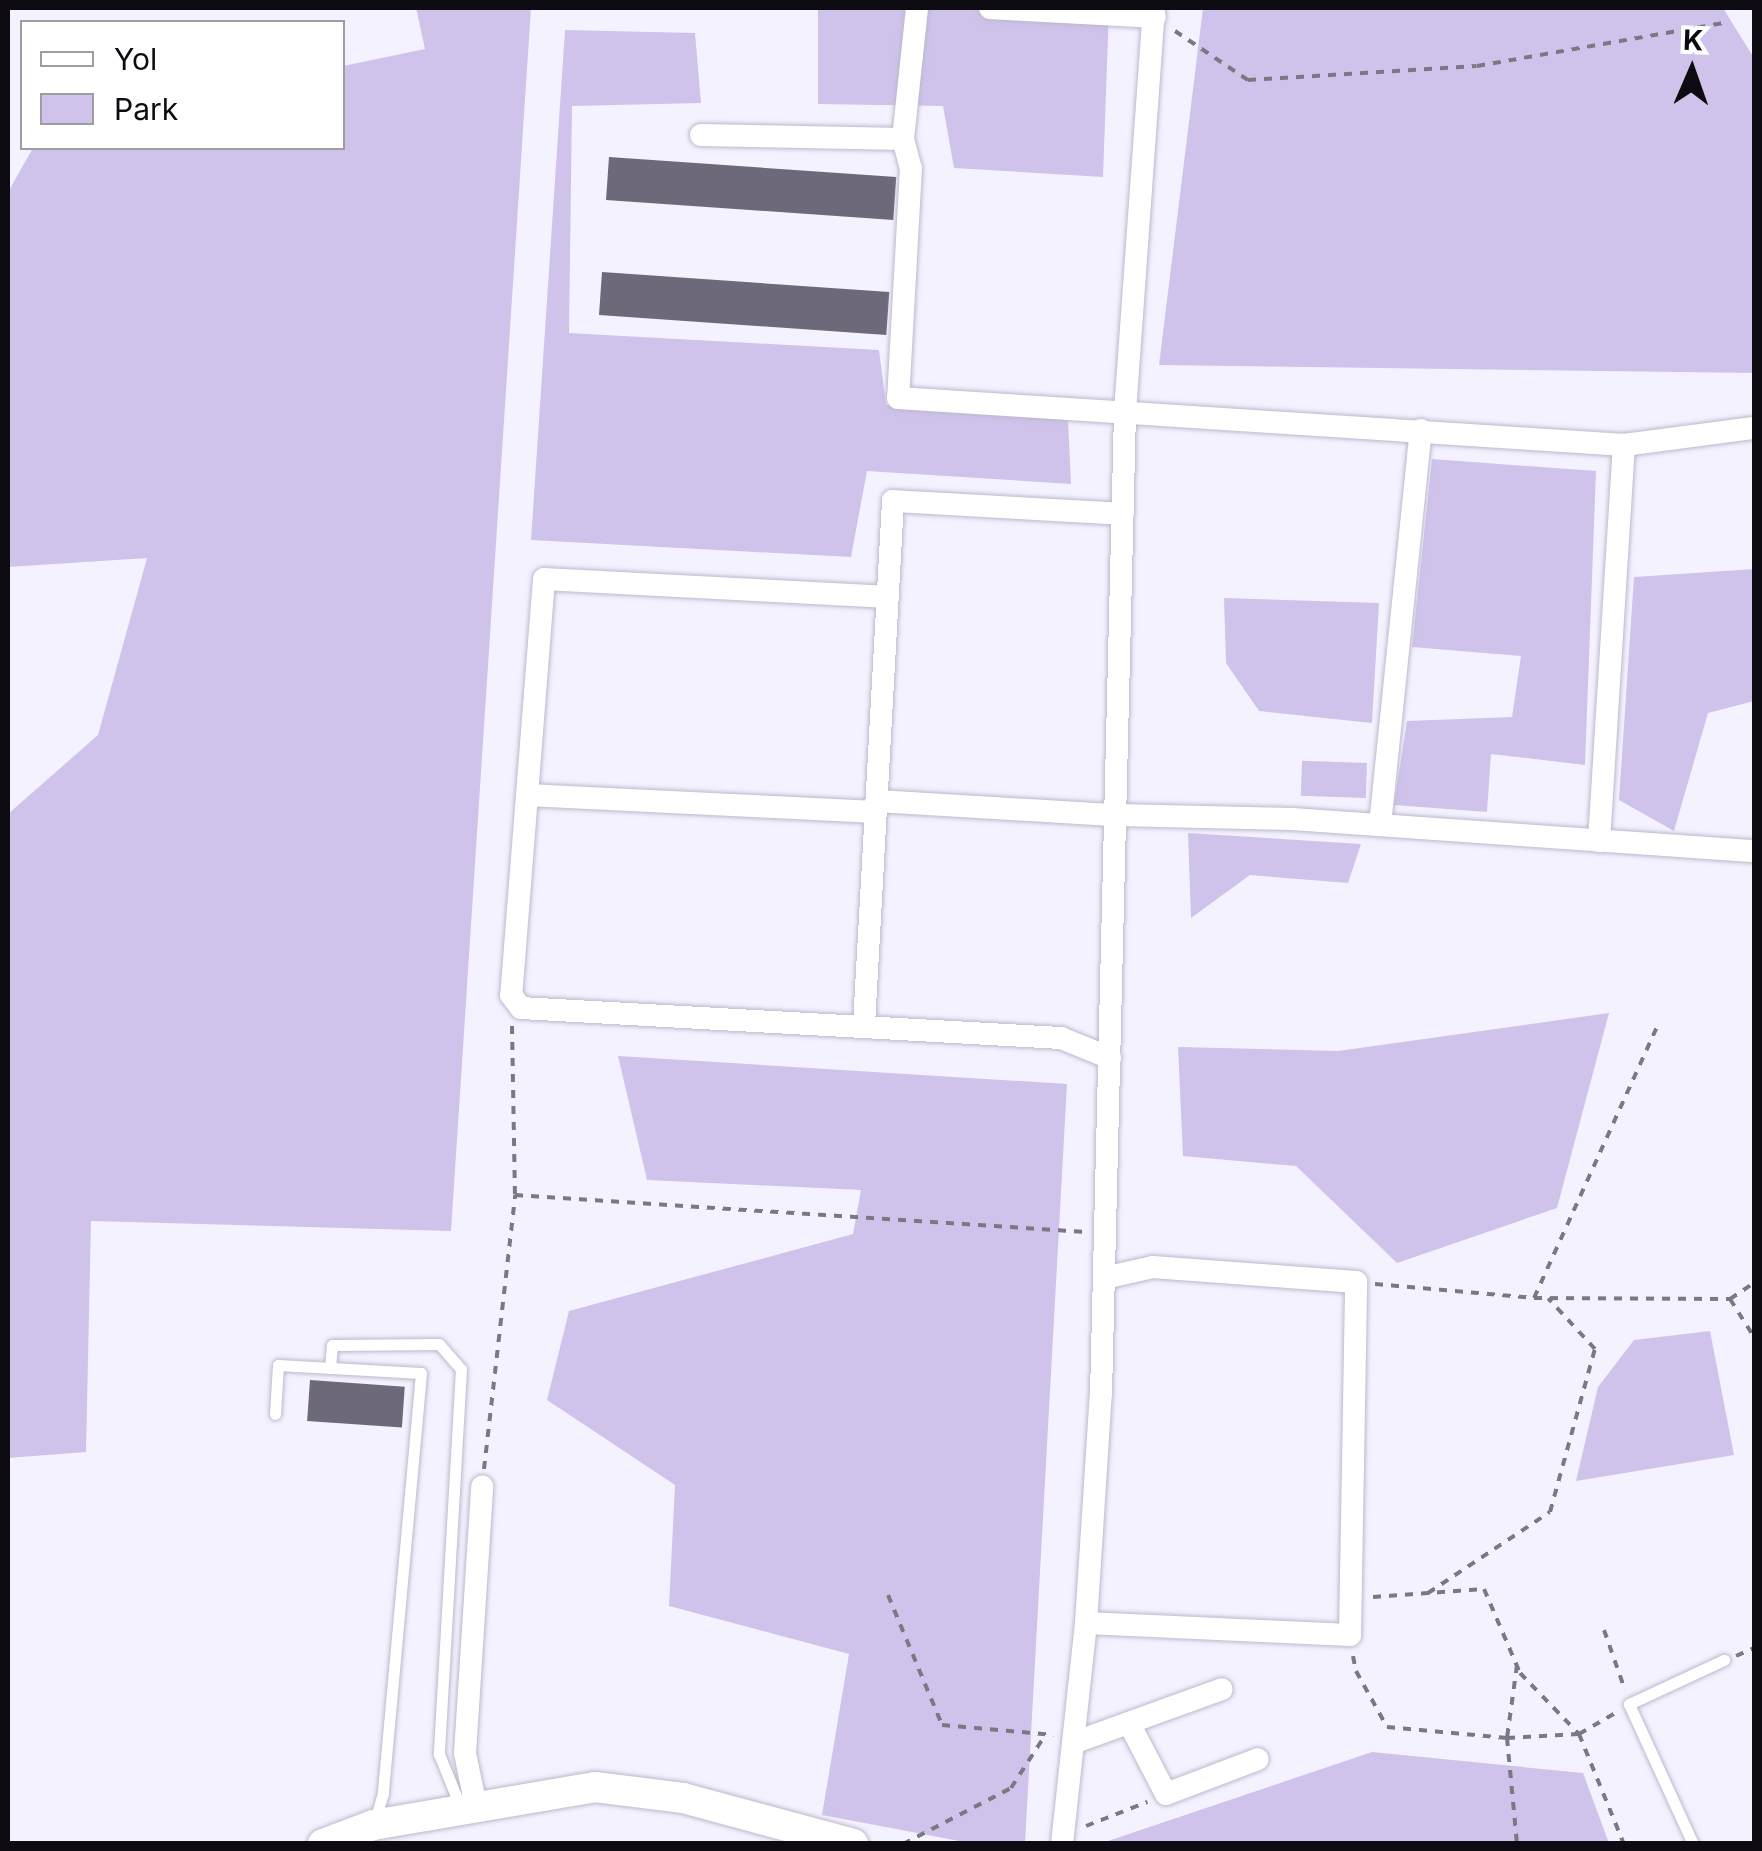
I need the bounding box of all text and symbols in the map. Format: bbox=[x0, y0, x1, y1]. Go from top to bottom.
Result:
legend bbox=[20, 20, 345, 150]
north arrow bbox=[1642, 20, 1742, 120]
text: K bbox=[1682, 23, 1704, 57]
text: Yol bbox=[114, 41, 157, 77]
text: Park bbox=[114, 91, 178, 127]

